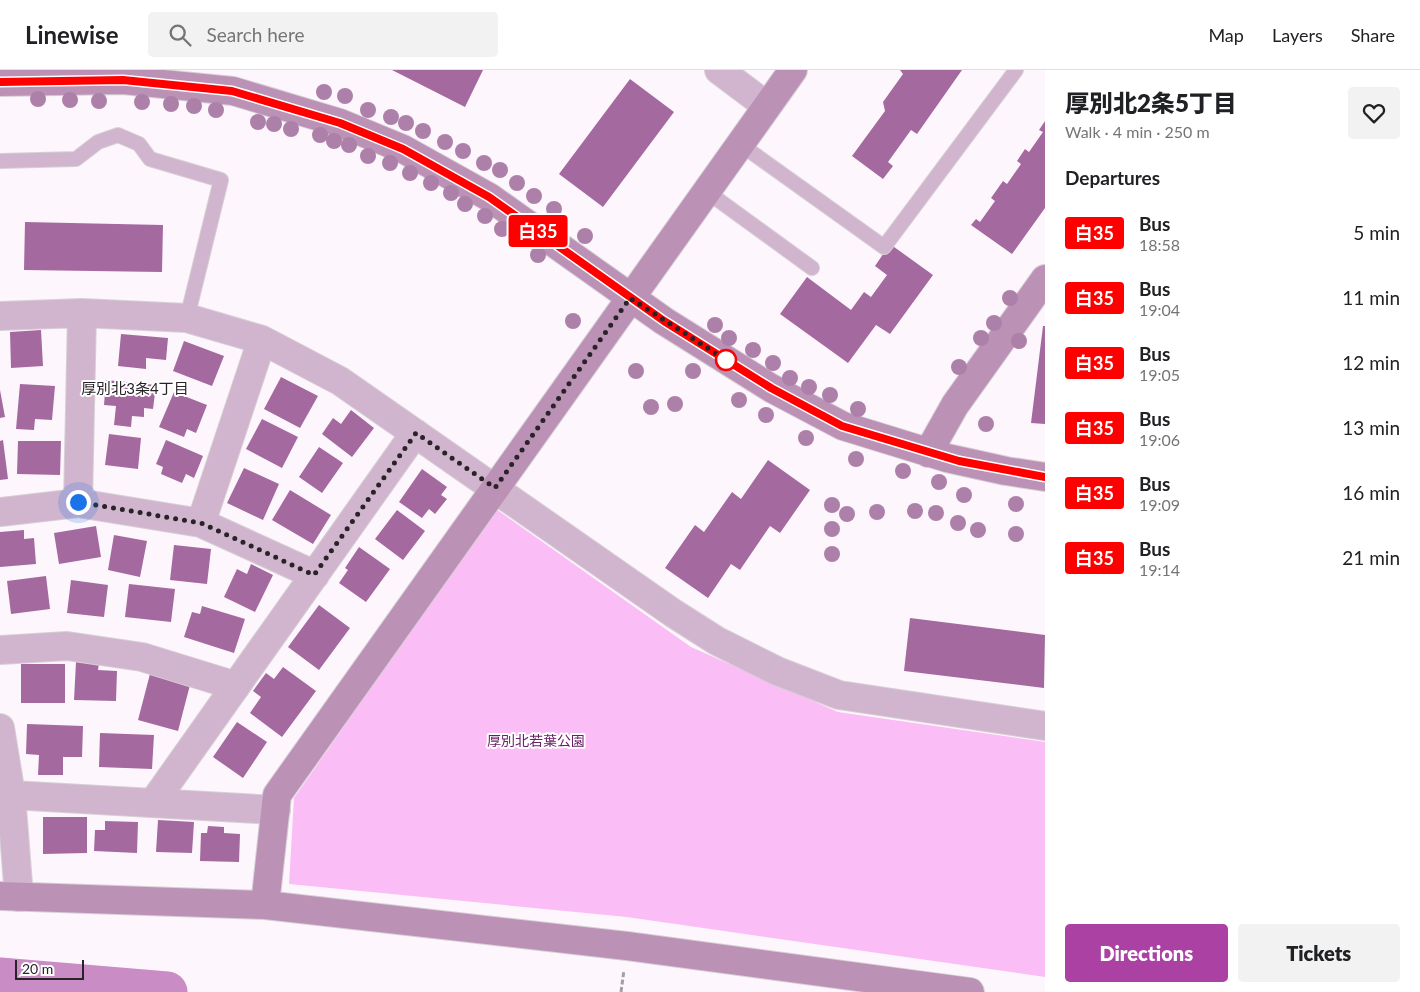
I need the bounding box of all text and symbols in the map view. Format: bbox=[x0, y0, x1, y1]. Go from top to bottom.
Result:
search box bbox=[148, 12, 498, 57]
text: Linewise bbox=[25, 20, 118, 49]
icon: search bbox=[166, 21, 194, 49]
text: Search here bbox=[206, 23, 304, 46]
text: Map bbox=[1208, 24, 1244, 46]
text: Layers bbox=[1272, 24, 1323, 46]
text: Share bbox=[1351, 24, 1395, 46]
button: heart bbox=[1348, 87, 1400, 139]
text: 厚別北2条5丁目 bbox=[1065, 88, 1237, 117]
text: Walk · 4 min · 250 m bbox=[1065, 122, 1210, 141]
text: Departures bbox=[1065, 166, 1160, 189]
text: Bus bbox=[1139, 212, 1170, 235]
line badge: 白35 bbox=[509, 215, 567, 247]
text: 白35 bbox=[519, 220, 557, 242]
text: 5 min bbox=[1353, 221, 1400, 244]
text: 白35 bbox=[1075, 222, 1114, 244]
text: 18:58 bbox=[1139, 235, 1180, 254]
text: Bus bbox=[1139, 277, 1170, 300]
text: 11 min bbox=[1342, 286, 1400, 309]
text: 白35 bbox=[1075, 287, 1114, 309]
text: 19:04 bbox=[1139, 300, 1180, 319]
text: Bus bbox=[1139, 342, 1170, 365]
unlabelled marker bbox=[715, 349, 737, 371]
text: 12 min bbox=[1342, 351, 1400, 374]
text: 白35 bbox=[1075, 352, 1114, 374]
text: 19:05 bbox=[1139, 365, 1180, 384]
district label: 厚別北3条4丁目 bbox=[81, 379, 189, 397]
text: Bus bbox=[1139, 407, 1170, 430]
text: 13 min bbox=[1342, 416, 1400, 439]
text: 白35 bbox=[1075, 417, 1114, 439]
text: 19:06 bbox=[1139, 430, 1180, 449]
text: Bus bbox=[1139, 472, 1170, 495]
text: 16 min bbox=[1342, 481, 1400, 504]
text: 白35 bbox=[1075, 482, 1114, 504]
your location bbox=[66, 490, 91, 515]
text: 19:09 bbox=[1139, 495, 1180, 514]
text: Bus bbox=[1139, 537, 1170, 560]
text: 21 min bbox=[1342, 546, 1400, 569]
text: 白35 bbox=[1075, 547, 1114, 569]
text: 19:14 bbox=[1139, 560, 1180, 579]
park label: 厚別北若葉公園 bbox=[487, 732, 585, 749]
button: Directions bbox=[1065, 924, 1228, 982]
button: Tickets bbox=[1238, 924, 1400, 982]
scale bar bbox=[15, 957, 84, 980]
text: 20 m bbox=[22, 960, 53, 977]

